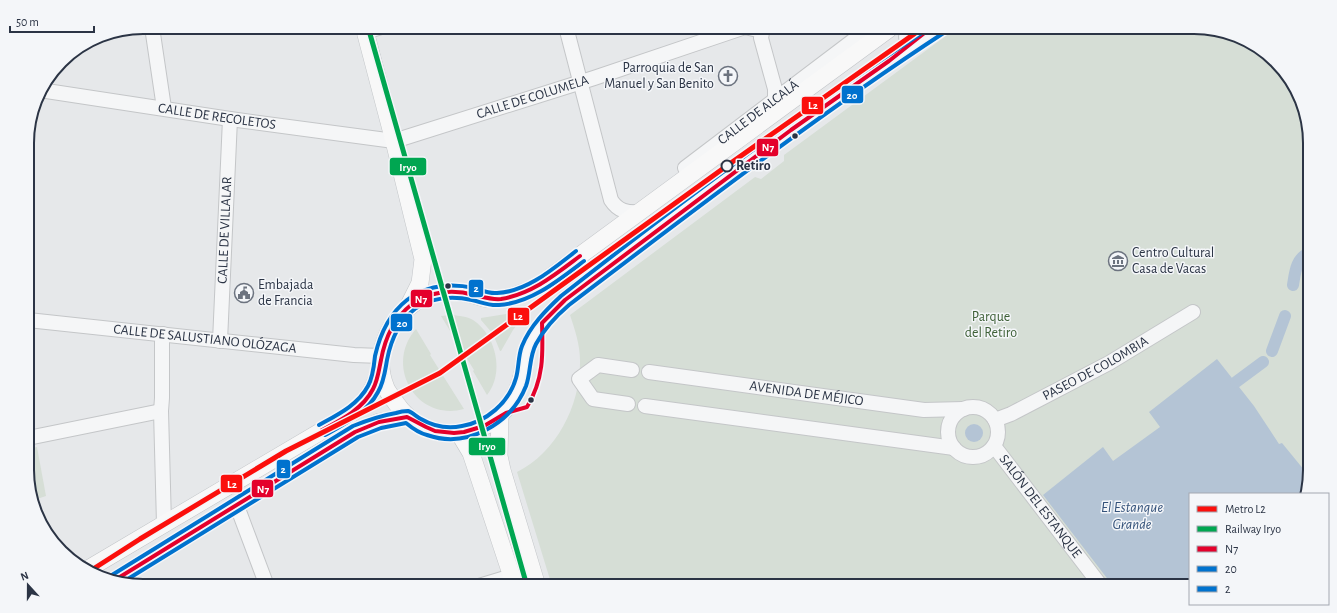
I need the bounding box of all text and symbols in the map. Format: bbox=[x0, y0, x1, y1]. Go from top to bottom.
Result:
scale bar bbox=[10, 8, 94, 34]
text: 50 m bbox=[16, 16, 39, 28]
place label: Parroquia de San Manuel y San Benito bbox=[604, 61, 714, 91]
church icon: Parroquia de San Manuel y San Benito bbox=[717, 65, 739, 87]
street label: CALLE DE COLUMELA bbox=[475, 73, 590, 122]
street label: CALLE DE ALCALÁ bbox=[715, 75, 801, 147]
line badge: 20 bbox=[841, 85, 864, 104]
text: 20 bbox=[847, 90, 858, 101]
line badge: L2 bbox=[801, 96, 824, 115]
text: L2 bbox=[808, 100, 818, 111]
street label: CALLE DE RECOLETOS bbox=[157, 101, 277, 132]
unlabelled marker bbox=[790, 131, 800, 141]
line badge: N7 bbox=[756, 138, 779, 157]
text: N7 bbox=[762, 142, 774, 153]
line badge: Iryo bbox=[389, 157, 427, 176]
marker: Retiro bbox=[720, 159, 734, 173]
place label: Retiro bbox=[736, 159, 771, 173]
text: Iryo bbox=[399, 162, 417, 173]
street label: CALLE DE VILLALAR bbox=[216, 176, 234, 284]
place label: Centro Cultural Casa de Vacas bbox=[1132, 246, 1214, 276]
museum icon: Centro Cultural Casa de Vacas bbox=[1107, 250, 1129, 272]
place label: Embajada de Francia bbox=[258, 278, 314, 308]
line badge: 2 bbox=[468, 279, 484, 298]
unlabelled marker bbox=[443, 281, 453, 291]
public building icon: Embajada de Francia bbox=[233, 282, 255, 304]
text: 2 bbox=[473, 283, 479, 294]
line badge: N7 bbox=[410, 289, 433, 308]
text: N7 bbox=[415, 294, 427, 305]
line badge: L2 bbox=[507, 307, 530, 326]
park label: Parque del Retiro bbox=[965, 310, 1017, 340]
text: L2 bbox=[513, 311, 523, 322]
line badge: 20 bbox=[390, 313, 413, 332]
text: 20 bbox=[397, 318, 408, 329]
street label: CALLE DE SALUSTIANO OLÓZAGA bbox=[113, 322, 297, 356]
street label: PASEO DE COLOMBIA bbox=[1041, 334, 1151, 403]
street label: AVENIDA DE MÉJICO bbox=[749, 379, 865, 409]
unlabelled marker bbox=[526, 395, 536, 405]
line badge: Iryo bbox=[468, 437, 506, 456]
text: Iryo bbox=[478, 441, 496, 452]
street label: SALÓN DEL ESTANQUE bbox=[996, 452, 1084, 561]
line badge: 2 bbox=[276, 459, 291, 479]
text: 2 bbox=[280, 464, 286, 475]
line badge: L2 bbox=[220, 474, 243, 493]
text: L2 bbox=[227, 479, 237, 490]
line badge: N7 bbox=[251, 479, 274, 498]
text: N7 bbox=[257, 484, 269, 495]
legend bbox=[1189, 493, 1329, 605]
water label: El Estanque Grande bbox=[1101, 500, 1163, 532]
text: Metro L2 bbox=[1225, 503, 1266, 515]
text: Railway Iryo bbox=[1225, 523, 1281, 536]
text: N7 bbox=[1225, 543, 1238, 555]
text: 20 bbox=[1225, 563, 1237, 575]
north arrow bbox=[8, 565, 48, 605]
text: N bbox=[19, 570, 30, 583]
text: 2 bbox=[1225, 583, 1231, 595]

